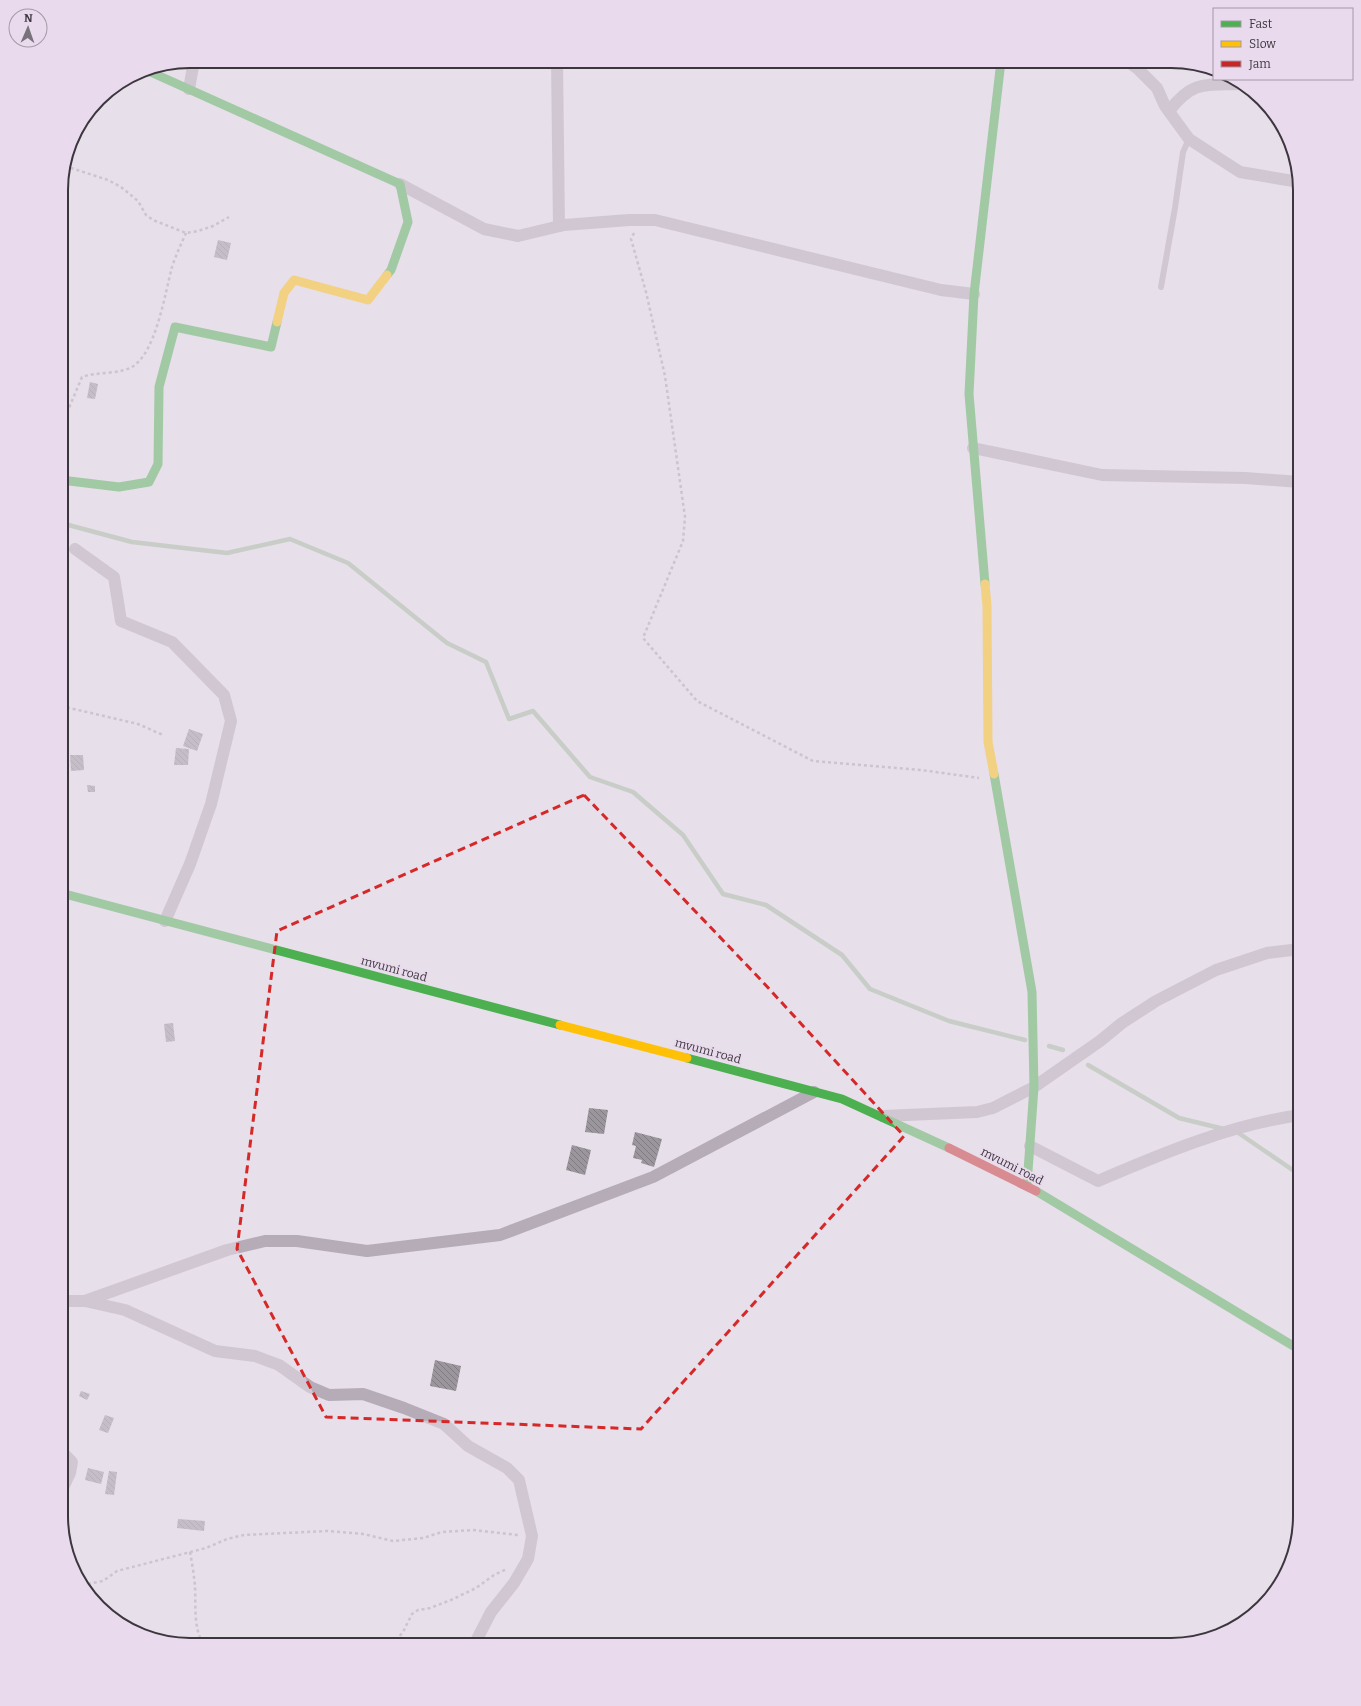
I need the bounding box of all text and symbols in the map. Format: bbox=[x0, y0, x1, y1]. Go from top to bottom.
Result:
north arrow bbox=[8, 8, 48, 48]
legend bbox=[1213, 8, 1353, 80]
text: N bbox=[24, 12, 33, 25]
text: Fast bbox=[1249, 17, 1273, 31]
text: Slow bbox=[1249, 37, 1276, 51]
text: Jam bbox=[1248, 57, 1271, 71]
street label: mvumi road bbox=[359, 953, 429, 985]
street label: mvumi road bbox=[673, 1035, 743, 1067]
street label: mvumi road bbox=[979, 1144, 1045, 1188]

